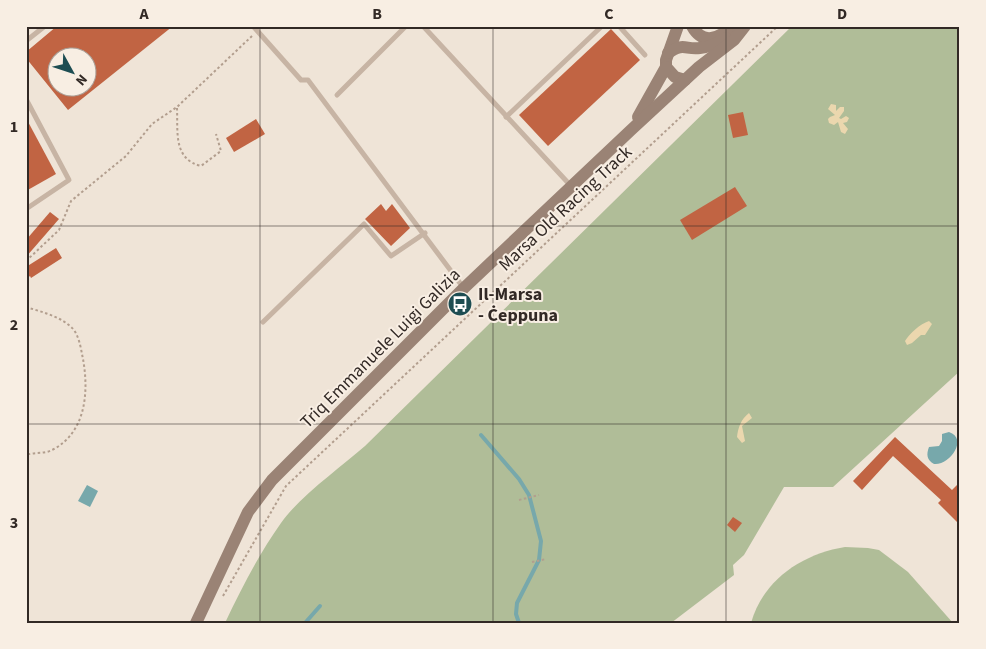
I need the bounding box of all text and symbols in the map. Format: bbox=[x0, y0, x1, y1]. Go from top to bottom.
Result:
text: A bbox=[138, 3, 149, 25]
text: B bbox=[372, 3, 382, 25]
text: C bbox=[604, 3, 614, 25]
text: D bbox=[837, 3, 847, 25]
north arrow bbox=[48, 48, 98, 98]
text: N bbox=[71, 70, 92, 90]
text: 1 bbox=[10, 116, 18, 138]
street label: Marsa Old Racing Track bbox=[493, 140, 638, 277]
street label: Triq Emmanuele Luigi Galizia bbox=[295, 263, 466, 434]
place label: Il-Marsa - Ċeppuna bbox=[478, 282, 558, 328]
bus stop icon: Il-Marsa - Ċeppuna bbox=[447, 291, 473, 317]
text: 2 bbox=[10, 314, 18, 336]
text: 3 bbox=[10, 512, 18, 534]

